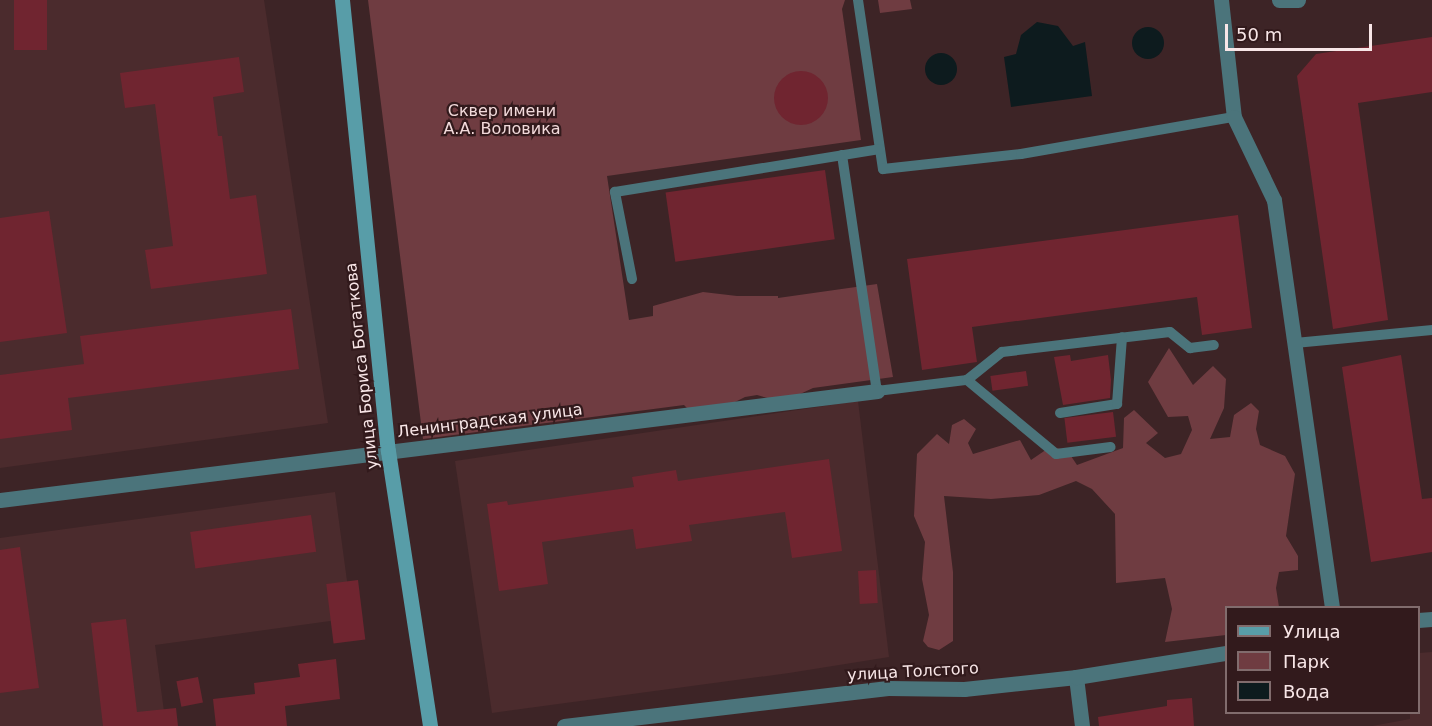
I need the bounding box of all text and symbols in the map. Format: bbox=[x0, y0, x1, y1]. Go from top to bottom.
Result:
scale bar bbox=[1228, 12, 1375, 50]
text: 50 m bbox=[1236, 24, 1282, 45]
park label: Cквер имени А.А. Воловика bbox=[443, 101, 561, 139]
street label: улица Бориса Богаткова bbox=[342, 262, 382, 470]
street label: Ленинградская улица bbox=[396, 400, 584, 442]
legend bbox=[1225, 606, 1420, 714]
text: Улица bbox=[1283, 621, 1340, 642]
text: Парк bbox=[1283, 651, 1330, 672]
street label: улица Толстого bbox=[847, 659, 979, 685]
text: Вода bbox=[1283, 681, 1330, 702]

